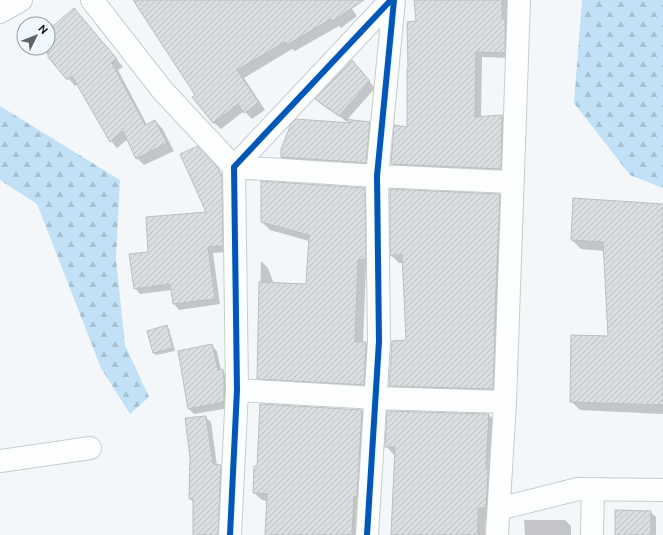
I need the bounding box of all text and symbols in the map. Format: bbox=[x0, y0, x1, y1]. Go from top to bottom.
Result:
north arrow bbox=[16, 16, 56, 56]
text: N bbox=[36, 22, 51, 36]

